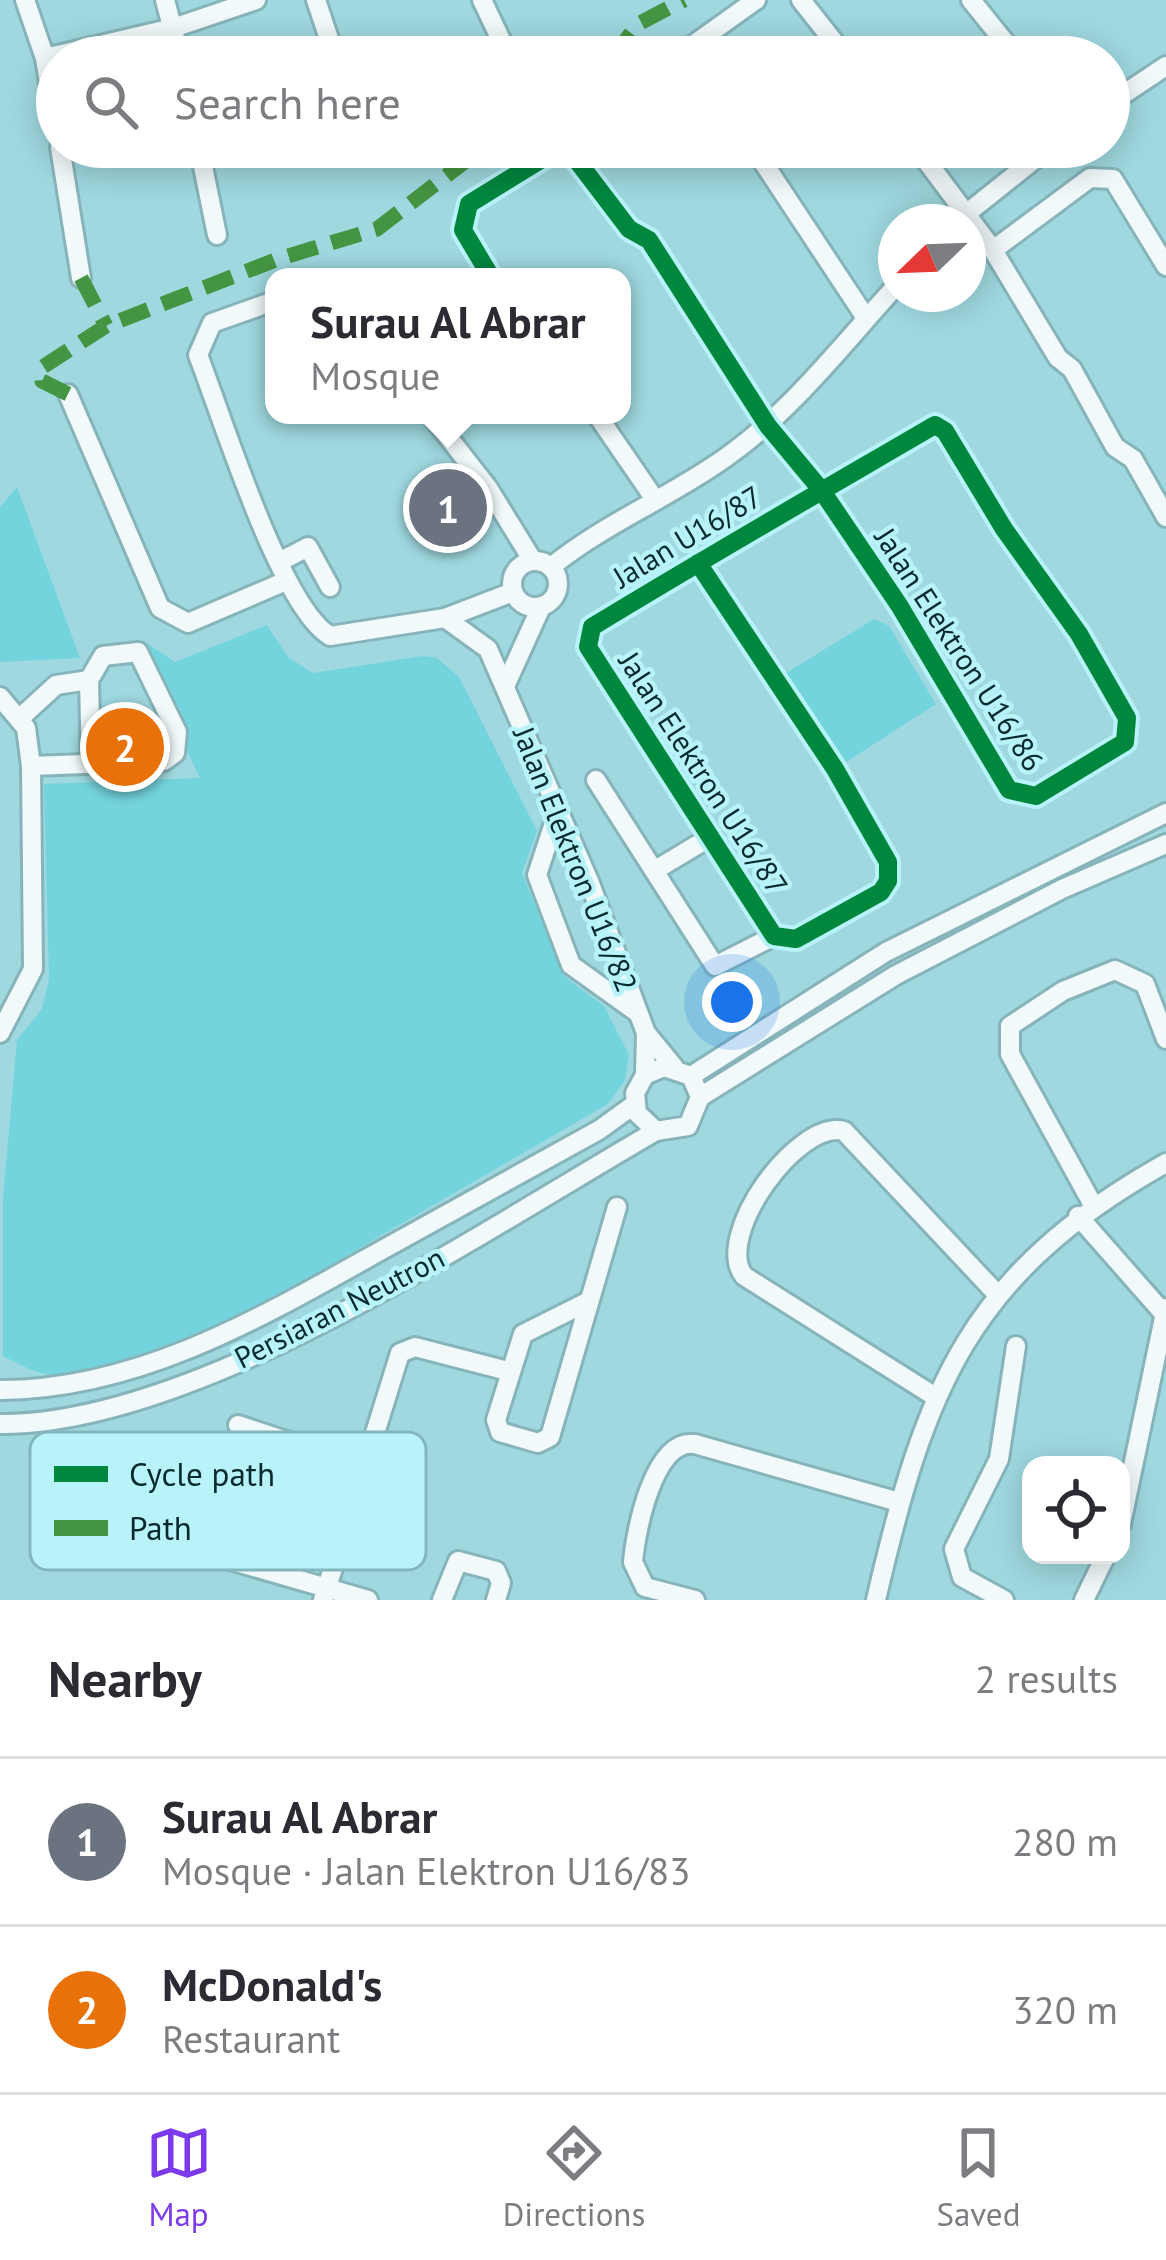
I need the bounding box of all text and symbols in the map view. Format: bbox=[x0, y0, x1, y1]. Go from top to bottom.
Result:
search box bbox=[36, 36, 1130, 168]
icon: search bbox=[78, 69, 144, 135]
text: Search here bbox=[174, 73, 401, 131]
north arrow bbox=[878, 204, 986, 312]
popup bbox=[265, 268, 631, 424]
text: Surau Al Abrar bbox=[310, 292, 586, 350]
text: Mosque bbox=[310, 350, 440, 401]
pin: 1 bbox=[409, 463, 487, 553]
street label: Jalan U16/87 bbox=[604, 476, 769, 597]
street label: Jalan Elektron U16/86 bbox=[866, 518, 1053, 778]
street label: Jalan Elektron U16/87 bbox=[610, 642, 797, 902]
pin: 2 bbox=[86, 702, 164, 792]
street label: Jalan Elektron U16/82 bbox=[504, 719, 647, 997]
your location bbox=[702, 972, 762, 1032]
street label: Persiaran Neutron bbox=[227, 1237, 451, 1377]
legend bbox=[30, 1432, 426, 1570]
text: Cycle path bbox=[129, 1452, 275, 1495]
map controls bbox=[1022, 1456, 1130, 1564]
button: locate bbox=[1022, 1456, 1130, 1564]
text: Path bbox=[129, 1506, 192, 1549]
text: Nearby bbox=[48, 1645, 202, 1711]
text: 2 results bbox=[975, 1653, 1118, 1704]
text: Surau Al Abrar bbox=[162, 1787, 437, 1845]
text: 1 bbox=[76, 1816, 98, 1867]
text: 280 m bbox=[1012, 1816, 1118, 1867]
text: Mosque · Jalan Elektron U16/83 bbox=[162, 1845, 691, 1896]
text: McDonald's bbox=[162, 1955, 382, 2013]
text: 2 bbox=[76, 1984, 98, 2035]
text: 320 m bbox=[1012, 1984, 1118, 2035]
text: Restaurant bbox=[162, 2013, 340, 2064]
tab: Map bbox=[146, 2120, 212, 2235]
tab: Directions bbox=[503, 2120, 645, 2235]
tab: Saved bbox=[936, 2120, 1020, 2235]

